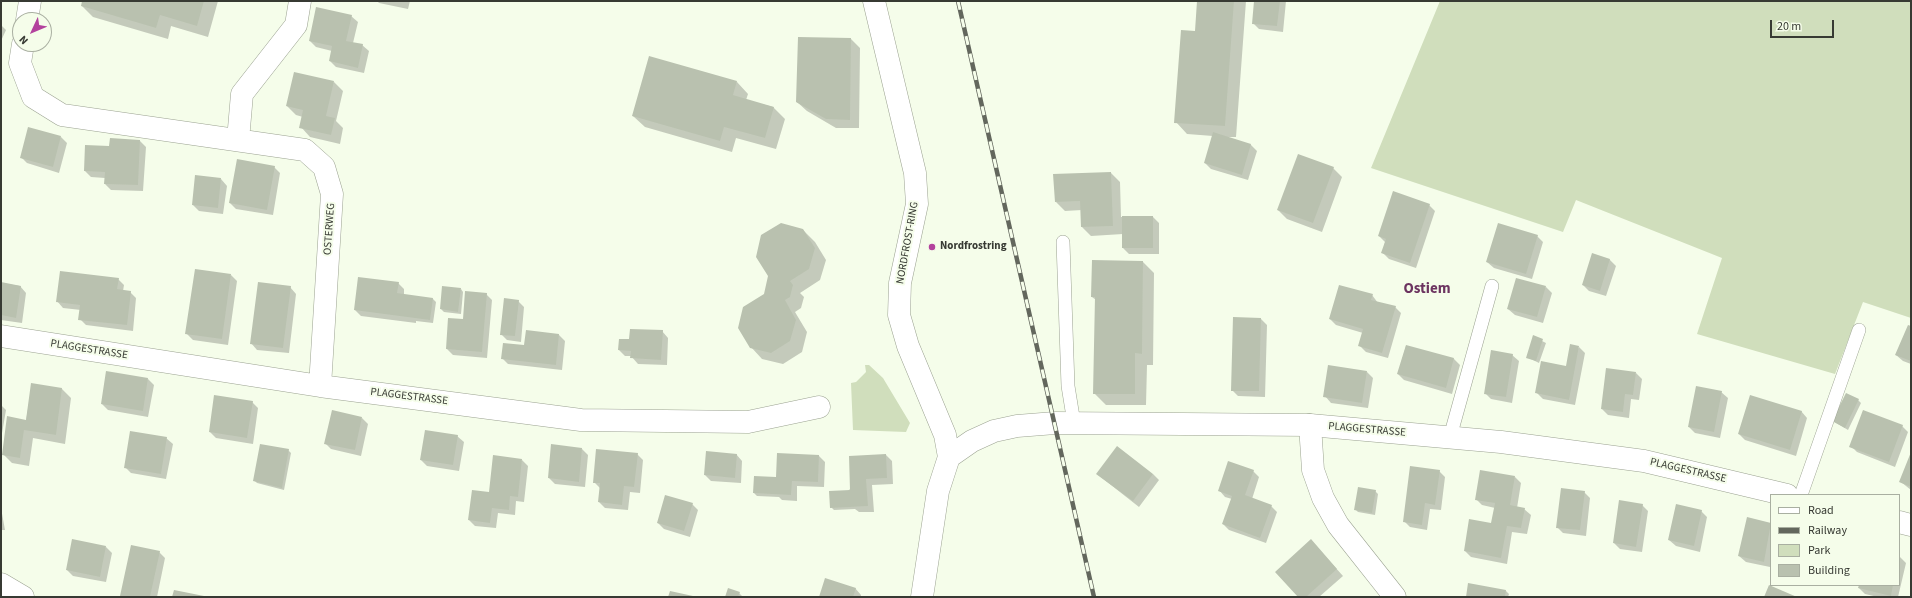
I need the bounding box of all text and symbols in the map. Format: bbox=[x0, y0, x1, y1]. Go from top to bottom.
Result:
north arrow bbox=[12, 12, 52, 52]
scale bar bbox=[1772, 12, 1836, 38]
text: 20 m bbox=[1777, 18, 1801, 35]
text: N bbox=[16, 32, 32, 48]
street label: NORDFROST-RING bbox=[894, 201, 922, 285]
street label: OSTERWEG bbox=[322, 202, 338, 256]
place label: Nordfrostring bbox=[940, 240, 1007, 254]
marker: Nordfrostring bbox=[927, 242, 937, 252]
district label: Ostiem bbox=[1403, 281, 1451, 299]
street label: PLAGGESTRASSE bbox=[49, 337, 129, 363]
street label: PLAGGESTRASSE bbox=[370, 386, 448, 408]
street label: PLAGGESTRASSE bbox=[1328, 420, 1406, 440]
street label: PLAGGESTRASSE bbox=[1649, 456, 1727, 486]
legend bbox=[1770, 494, 1900, 586]
text: Road bbox=[1808, 502, 1834, 519]
text: Railway bbox=[1808, 522, 1847, 539]
text: Park bbox=[1808, 542, 1830, 559]
text: Building bbox=[1808, 562, 1850, 579]

